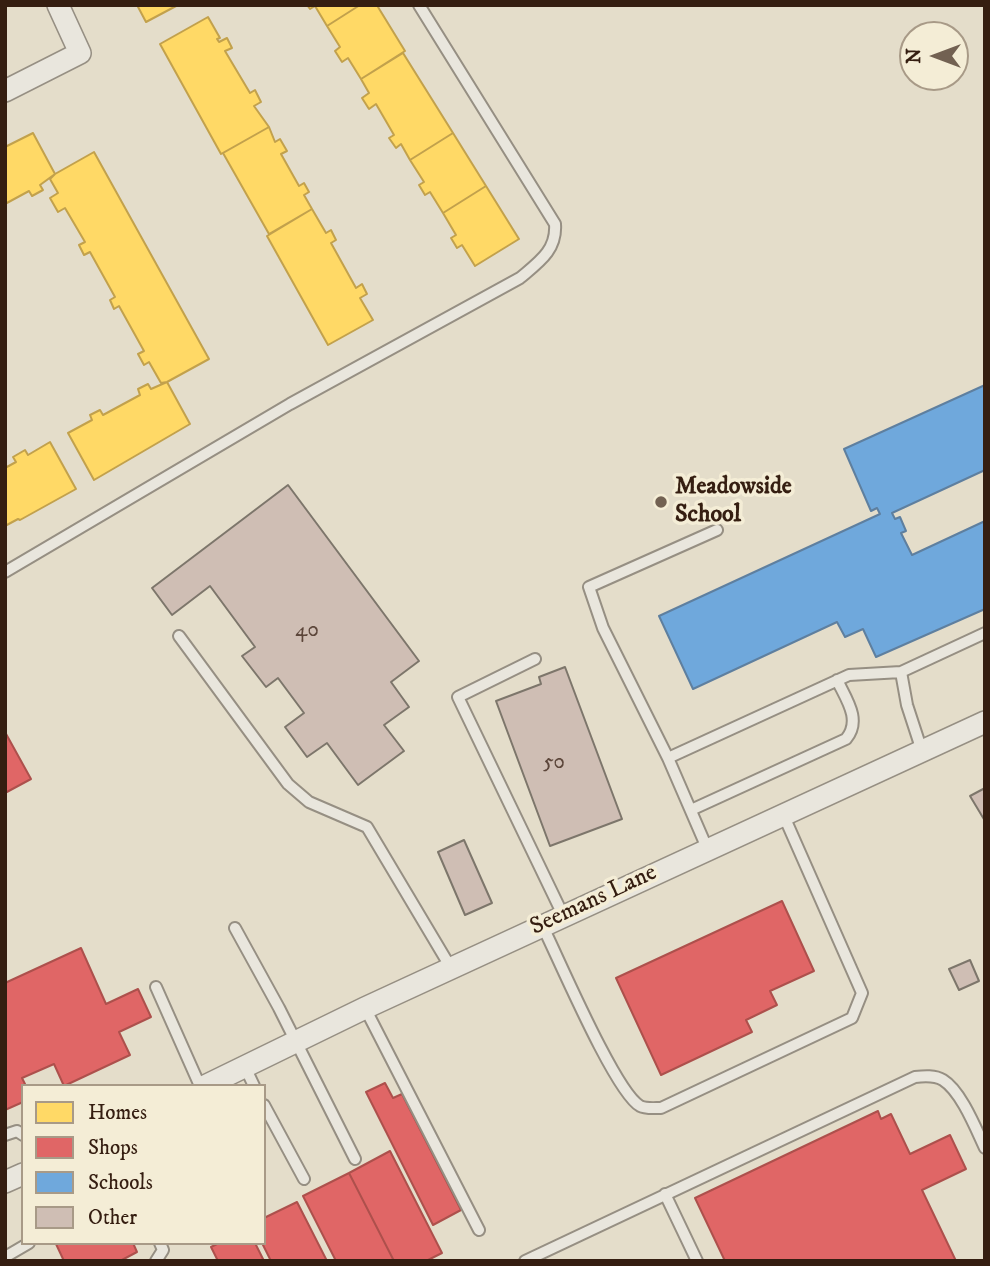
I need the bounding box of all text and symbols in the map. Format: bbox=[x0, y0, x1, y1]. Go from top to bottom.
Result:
north arrow bbox=[899, 21, 969, 91]
text: N bbox=[903, 48, 926, 64]
place label: Meadowside School bbox=[675, 474, 792, 530]
marker: Meadowside School bbox=[653, 494, 669, 510]
house number: 40 bbox=[295, 619, 319, 645]
house number: 50 bbox=[543, 751, 565, 777]
street label: Seemans Lane bbox=[526, 859, 662, 943]
legend bbox=[21, 1084, 266, 1245]
text: Homes bbox=[88, 1100, 147, 1126]
text: Shops bbox=[88, 1135, 138, 1161]
text: Schools bbox=[88, 1170, 153, 1196]
text: Other bbox=[88, 1205, 137, 1231]

